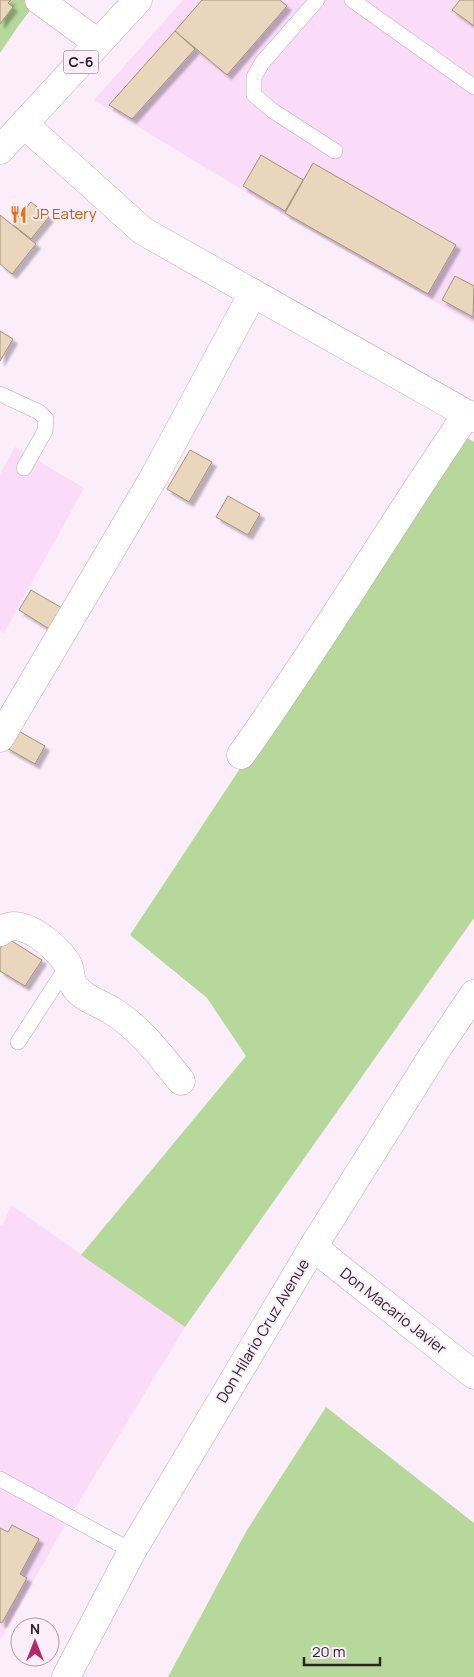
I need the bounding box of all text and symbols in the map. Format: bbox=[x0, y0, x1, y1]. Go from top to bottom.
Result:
road number: C-6 bbox=[64, 51, 98, 74]
place label: JP Eatery bbox=[33, 203, 97, 224]
restaurant icon: JP Eatery bbox=[9, 204, 29, 224]
street label: Don Hilario Cruz Avenue bbox=[211, 1255, 314, 1407]
street label: Don Macario Javier bbox=[336, 1262, 451, 1359]
north arrow bbox=[10, 1617, 60, 1667]
text: N bbox=[30, 1619, 40, 1638]
scale bar bbox=[304, 1634, 380, 1666]
text: 20 m bbox=[312, 1641, 345, 1662]

